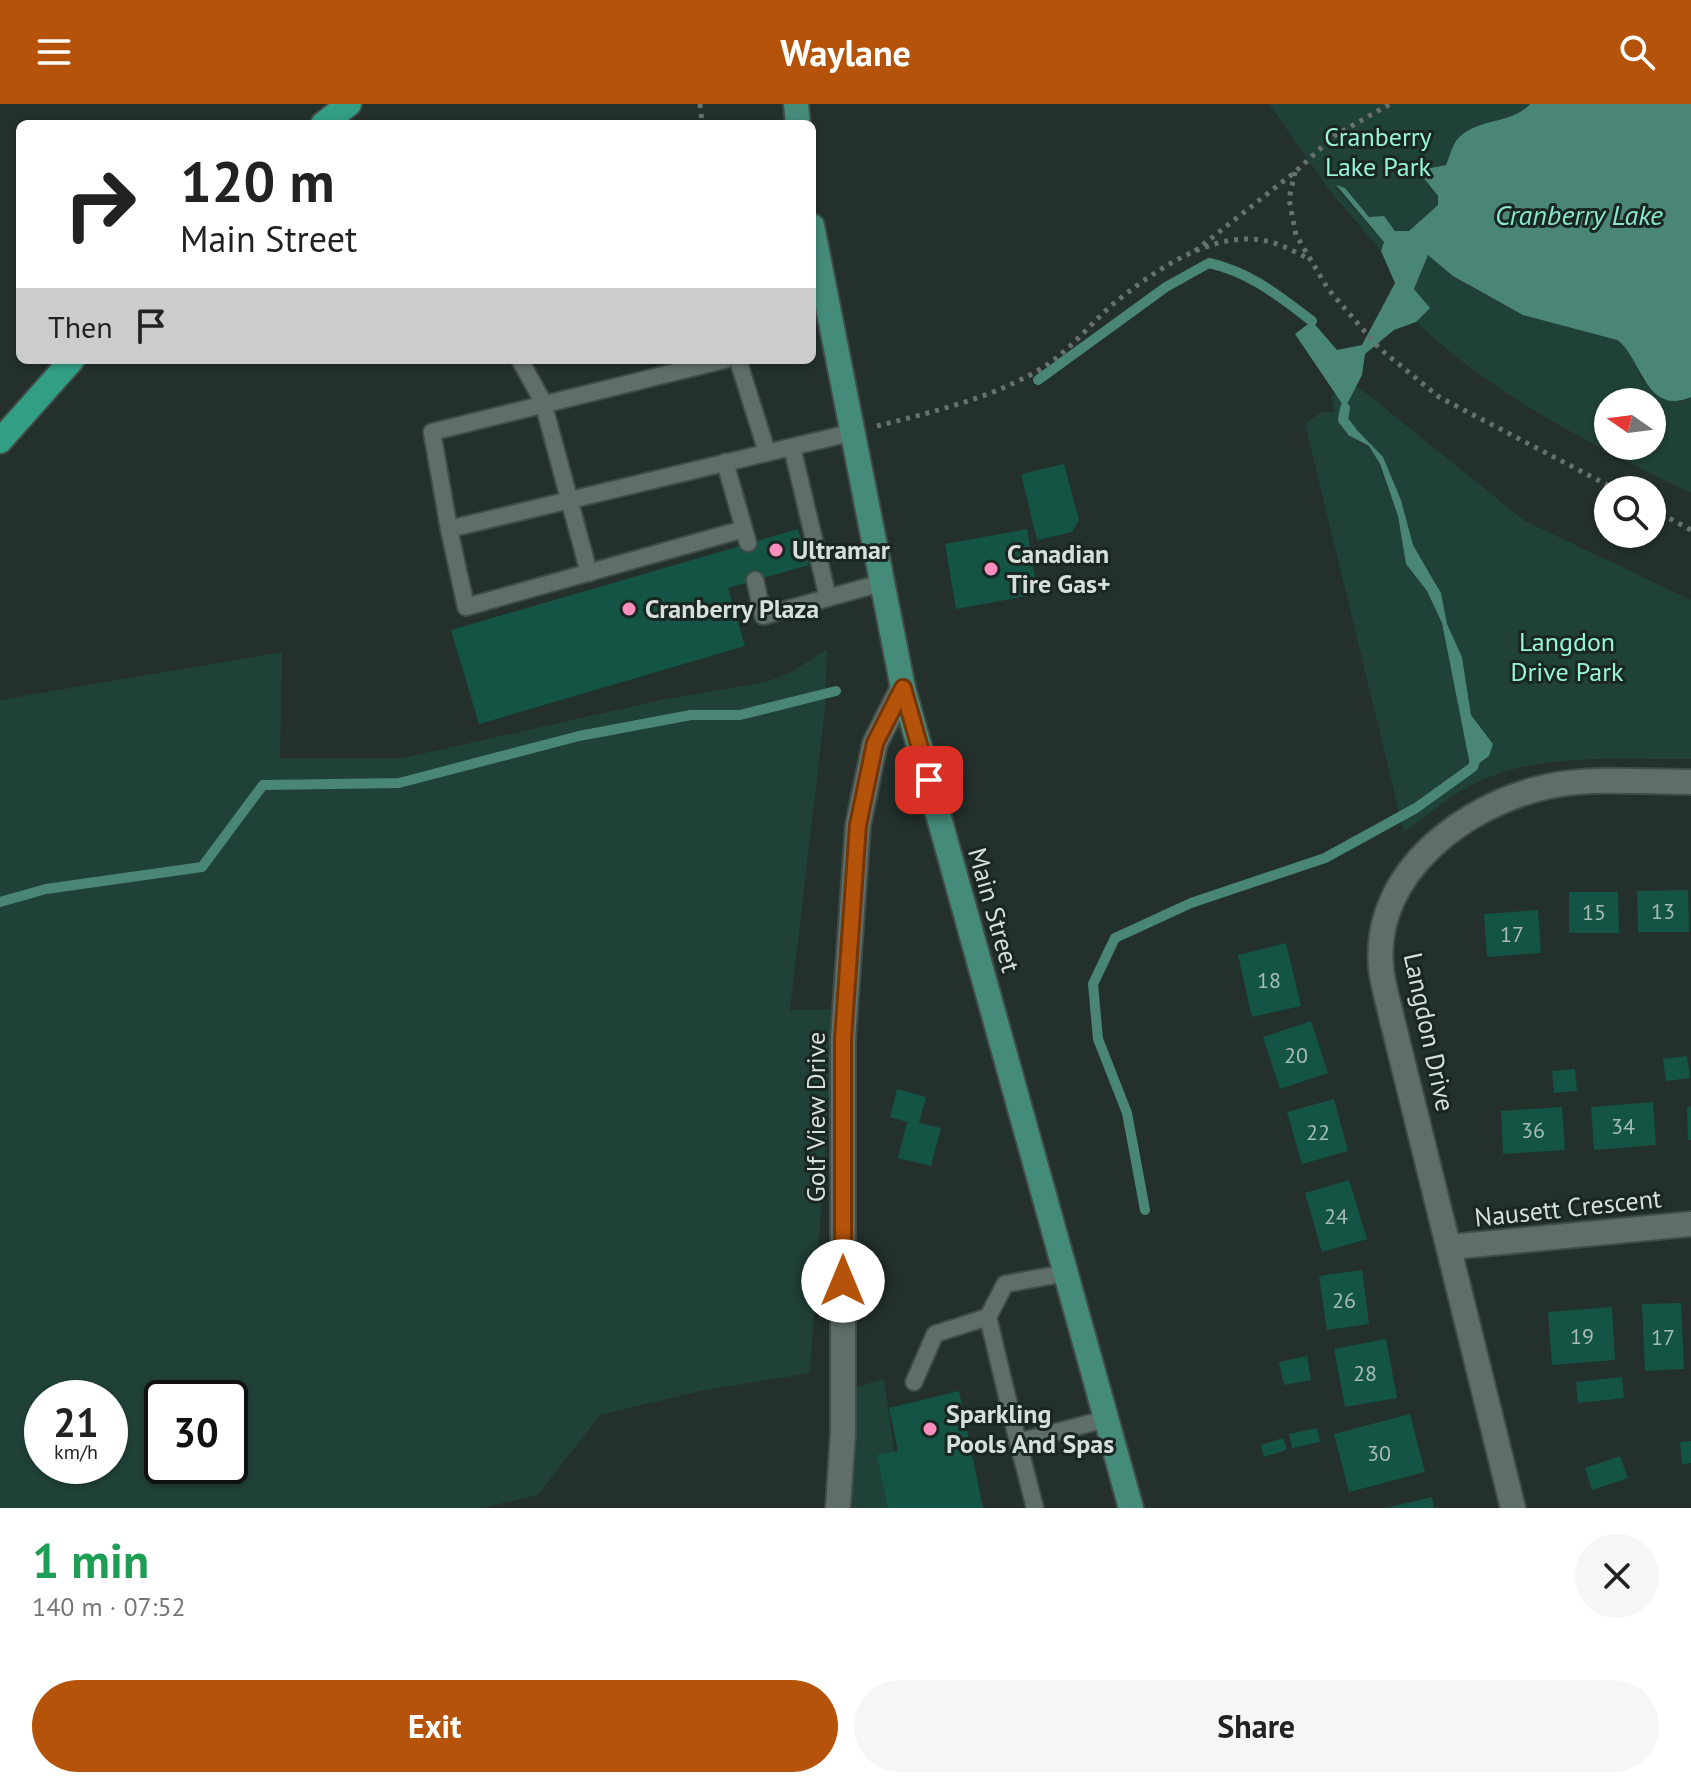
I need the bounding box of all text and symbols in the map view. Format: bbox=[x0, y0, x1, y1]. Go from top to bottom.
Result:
text: Waylane bbox=[780, 29, 911, 76]
icon: menu bbox=[32, 30, 76, 74]
icon: search bbox=[1615, 30, 1659, 74]
park label: Cranberry Lake Park bbox=[1324, 120, 1432, 183]
text: 120 m bbox=[180, 145, 335, 217]
icon: right bbox=[48, 152, 152, 256]
water label: Cranberry Lake bbox=[1495, 196, 1663, 233]
text: Main Street bbox=[180, 215, 357, 262]
icon: arrive bbox=[129, 304, 173, 348]
text: Then bbox=[48, 307, 113, 346]
north arrow bbox=[1594, 388, 1666, 460]
map controls bbox=[1594, 388, 1666, 548]
button: search bbox=[1594, 476, 1666, 548]
place label: Ultramar bbox=[792, 533, 891, 566]
place label: Canadian Tire Gas+ bbox=[1007, 537, 1111, 600]
marker: Ultramar bbox=[767, 541, 785, 559]
marker: Canadian Tire Gas+ bbox=[982, 560, 1000, 578]
place label: Cranberry Plaza bbox=[645, 592, 819, 625]
marker: Cranberry Plaza bbox=[620, 600, 638, 618]
park label: Langdon Drive Park bbox=[1510, 625, 1624, 688]
pin bbox=[895, 746, 963, 814]
icon: arrive bbox=[907, 758, 951, 802]
street label: Main Street bbox=[961, 844, 1028, 976]
house number: 13 bbox=[1651, 897, 1675, 925]
house number: 15 bbox=[1582, 898, 1606, 926]
house number: 17 bbox=[1500, 920, 1524, 948]
street label: Langdon Drive bbox=[1397, 950, 1462, 1114]
house number: 18 bbox=[1257, 966, 1281, 994]
street label: Golf View Drive bbox=[799, 1032, 832, 1202]
house number: 20 bbox=[1284, 1041, 1308, 1069]
house number: 34 bbox=[1611, 1112, 1635, 1140]
house number: 36 bbox=[1521, 1116, 1545, 1144]
house number: 22 bbox=[1306, 1118, 1330, 1146]
street label: Nausett Crescent bbox=[1473, 1181, 1663, 1234]
house number: 24 bbox=[1324, 1202, 1348, 1230]
position arrow bbox=[801, 1239, 885, 1323]
house number: 26 bbox=[1332, 1286, 1356, 1314]
house number: 19 bbox=[1570, 1322, 1594, 1350]
house number: 17 bbox=[1651, 1323, 1675, 1351]
house number: 28 bbox=[1353, 1359, 1377, 1387]
speed limit sign: 30 bbox=[144, 1380, 248, 1484]
text: 21 bbox=[53, 1396, 99, 1448]
place label: Sparkling Pools And Spas bbox=[946, 1397, 1114, 1460]
marker: Sparkling Pools And Spas bbox=[921, 1420, 939, 1438]
text: km/h bbox=[54, 1439, 98, 1465]
house number: 30 bbox=[1367, 1439, 1391, 1467]
text: 1 min bbox=[32, 1529, 149, 1591]
button: close bbox=[1575, 1534, 1659, 1618]
text: 140 m · 07:52 bbox=[32, 1590, 186, 1623]
button: Exit bbox=[32, 1680, 838, 1772]
button: Share bbox=[854, 1680, 1659, 1772]

